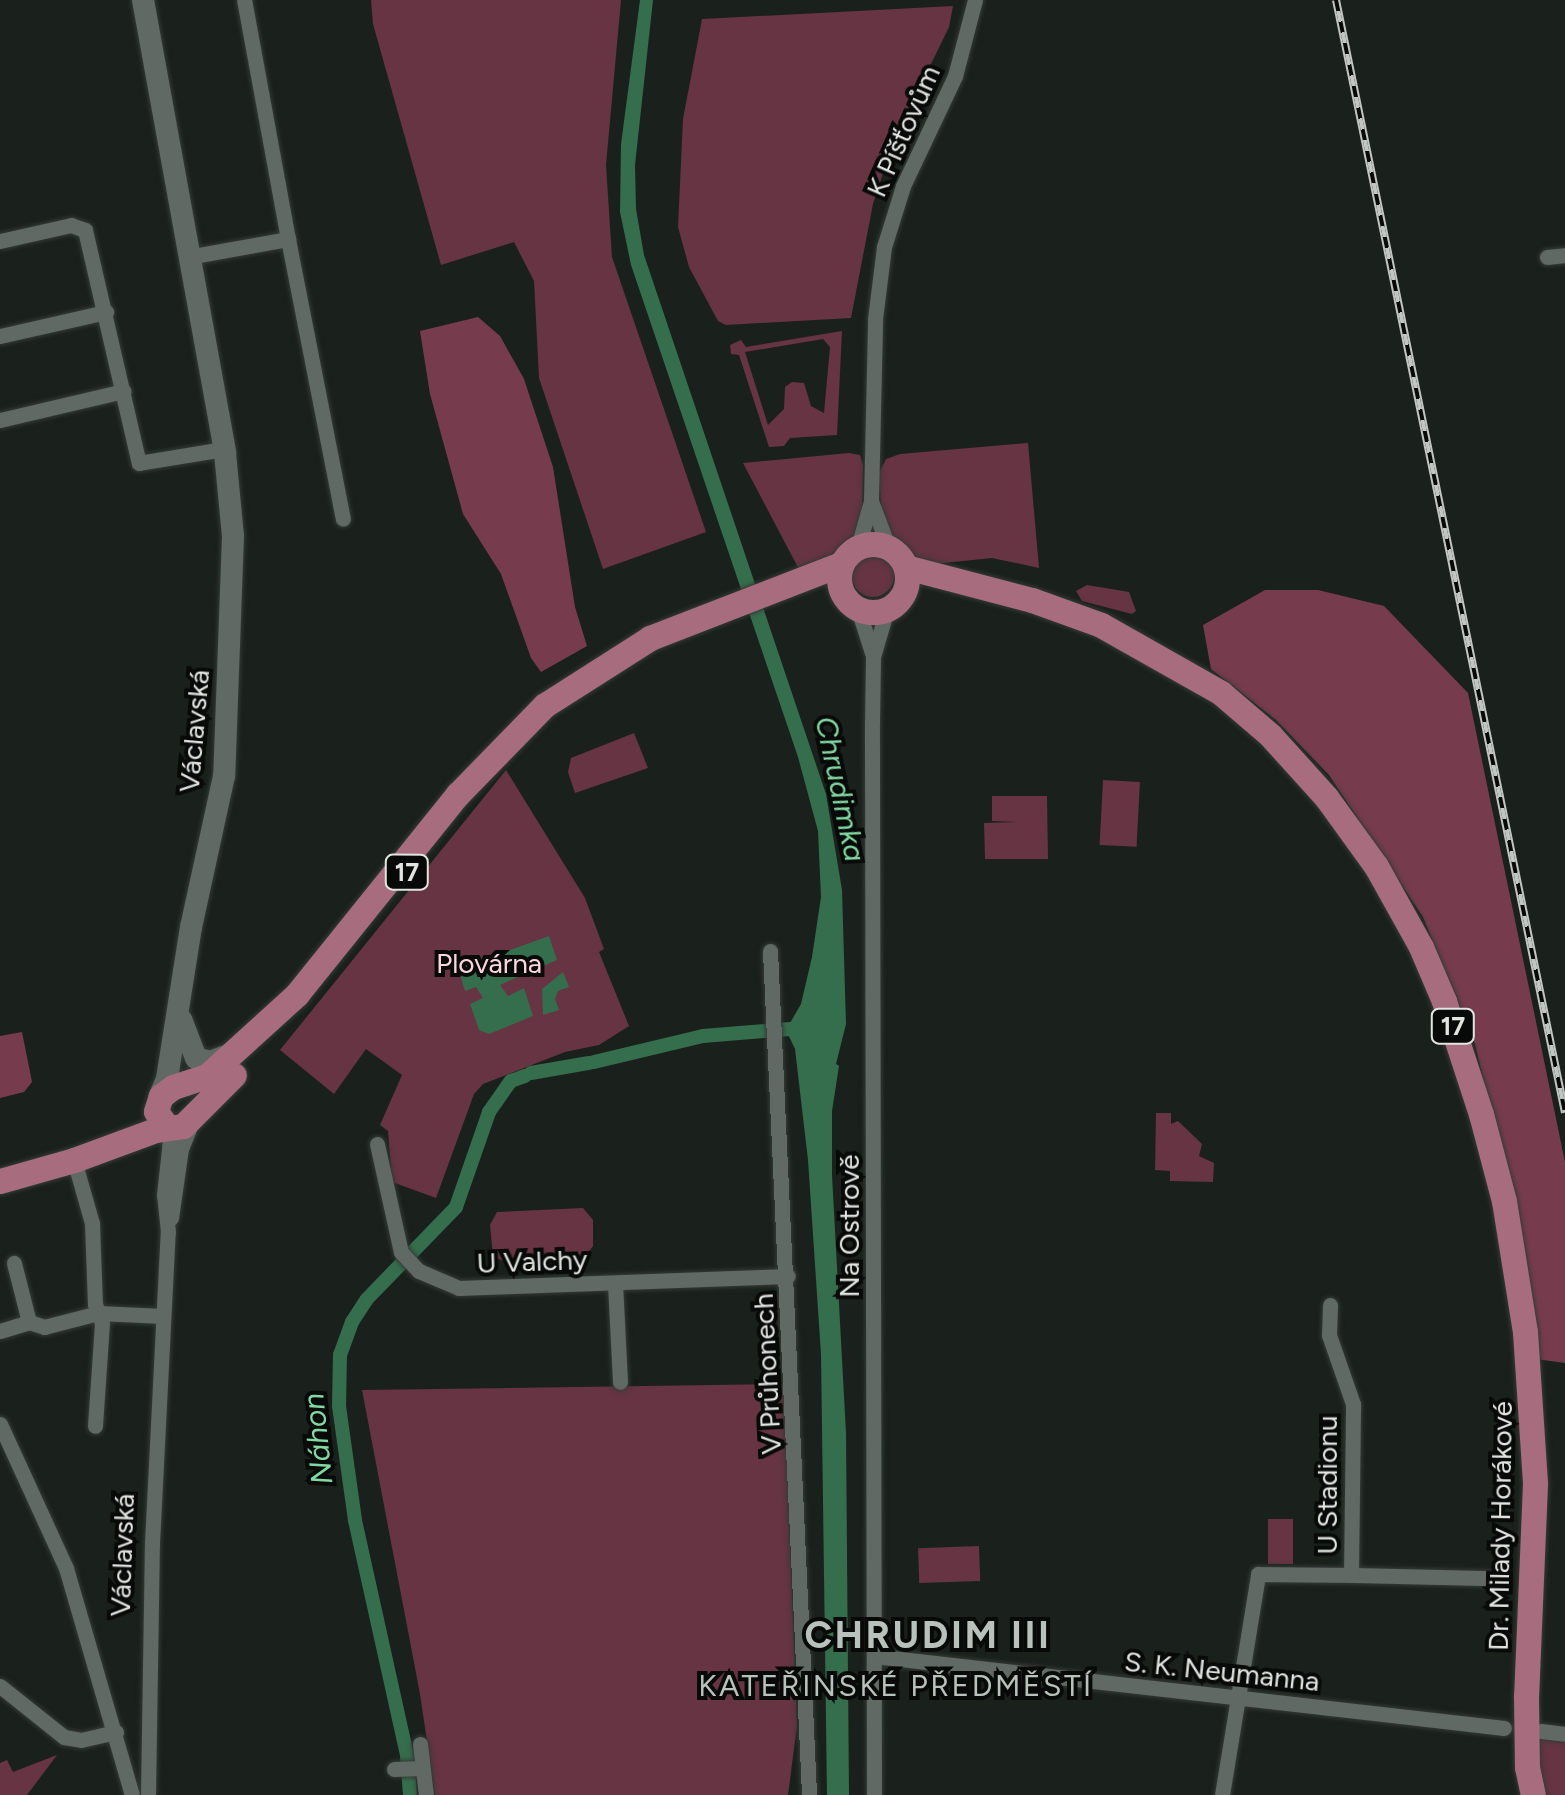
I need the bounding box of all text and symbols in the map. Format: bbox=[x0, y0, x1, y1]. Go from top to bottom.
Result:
street label: K Píšťovům bbox=[859, 60, 947, 202]
street label: Václavská bbox=[172, 668, 216, 794]
water label: Chrudimka bbox=[807, 713, 873, 865]
road number: 17 bbox=[384, 852, 430, 892]
park label: Plovárna bbox=[436, 946, 542, 980]
road number: 17 bbox=[1430, 1006, 1476, 1046]
street label: Na Ostrově bbox=[832, 1154, 866, 1298]
street label: U Valchy bbox=[476, 1242, 588, 1280]
street label: V Průhonech bbox=[746, 1293, 788, 1455]
water label: Náhon bbox=[295, 1391, 341, 1487]
street label: Dr. Milady Horákové bbox=[1481, 1401, 1519, 1651]
street label: U Stadionu bbox=[1310, 1415, 1344, 1555]
street label: Václavská bbox=[103, 1493, 141, 1617]
district label: CHRUDIM III bbox=[805, 1613, 1051, 1659]
street label: S. K. Neumanna bbox=[1123, 1644, 1321, 1698]
district label: KATEŘINSKÉ PŘEDMĚSTÍ bbox=[698, 1668, 1094, 1704]

